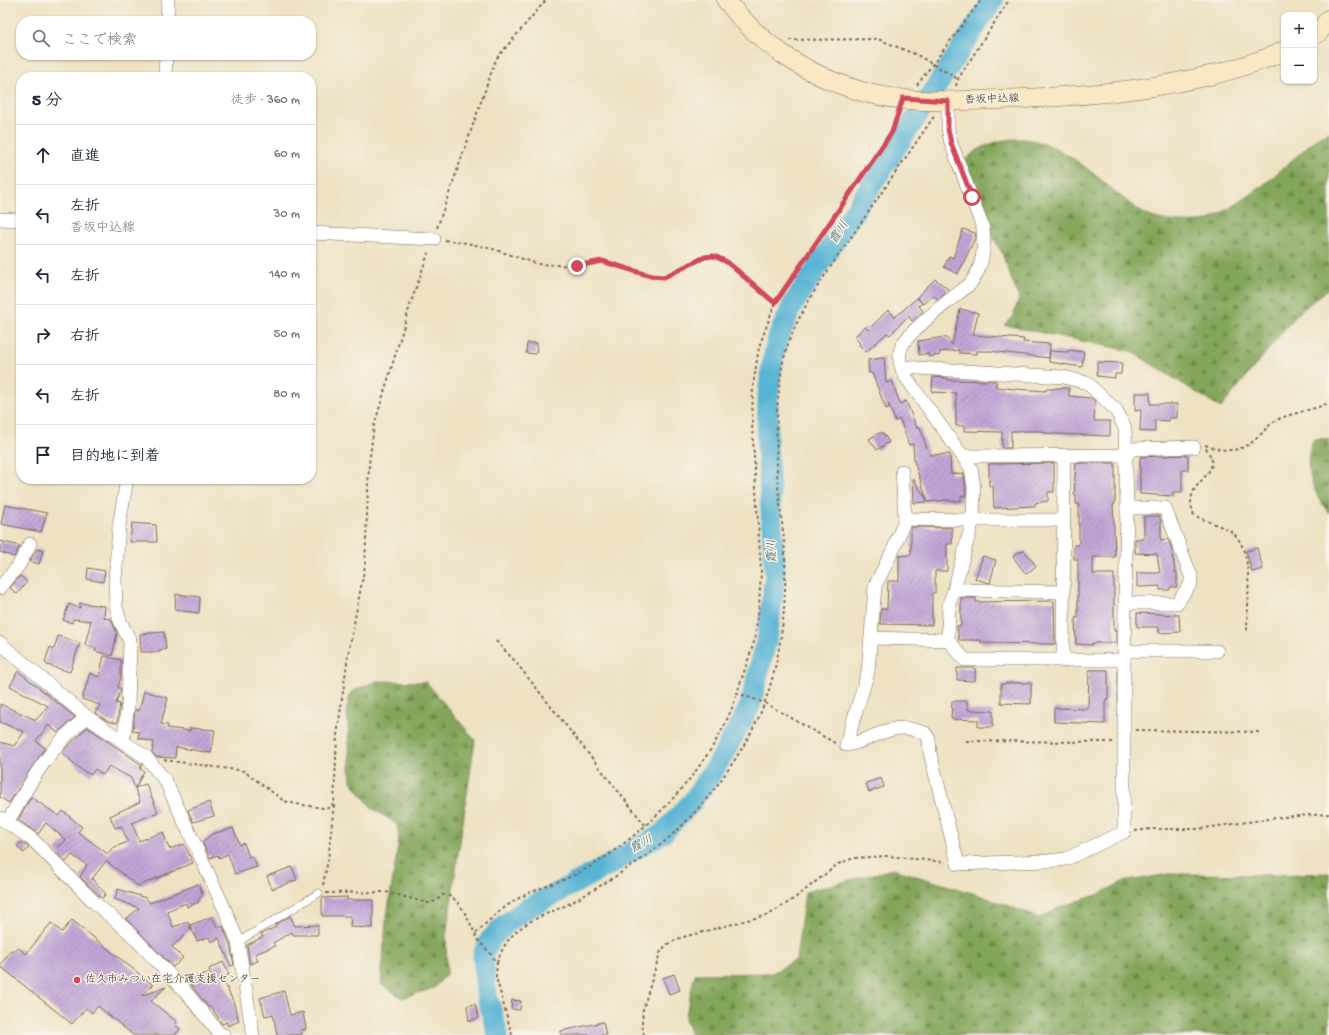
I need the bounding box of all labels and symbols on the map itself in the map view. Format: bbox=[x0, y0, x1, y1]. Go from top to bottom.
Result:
street label: 香坂中込線 bbox=[964, 92, 1020, 107]
route start bbox=[963, 188, 981, 206]
water label: 霞川 bbox=[827, 219, 852, 247]
route end bbox=[568, 257, 586, 275]
water label: 霞川 bbox=[764, 539, 781, 564]
water label: 霞川 bbox=[628, 832, 656, 857]
place label: 佐久市みつい在宅介護支援センター bbox=[85, 973, 261, 986]
marker: 佐久市みつい在宅介護支援センター bbox=[72, 975, 82, 985]

